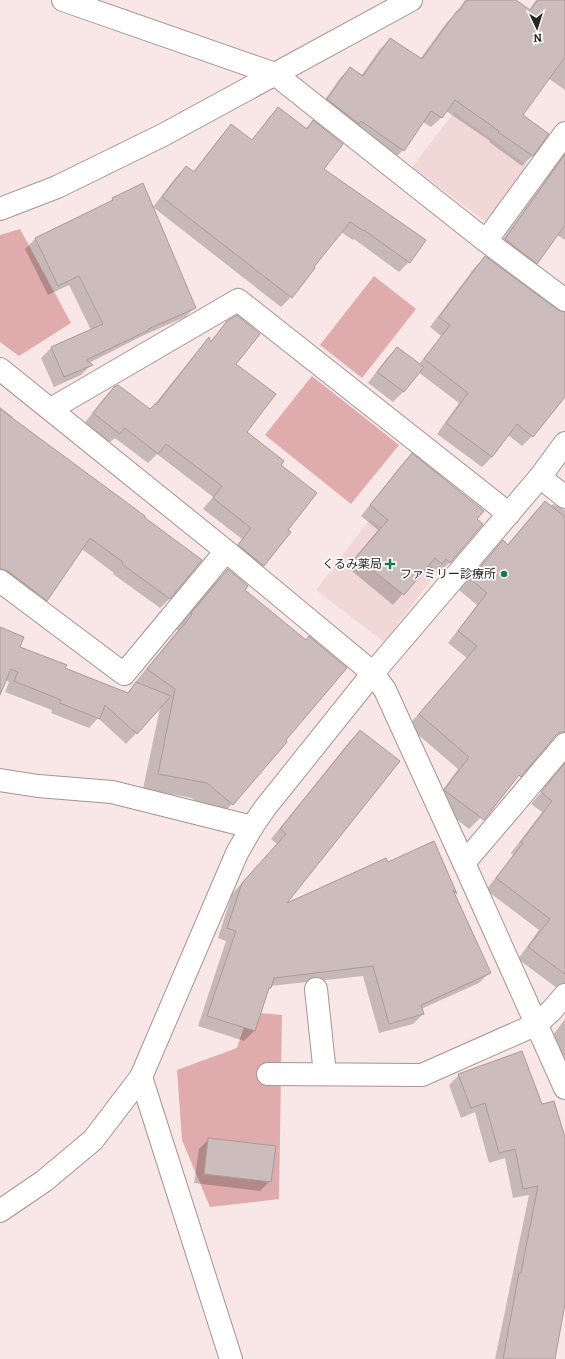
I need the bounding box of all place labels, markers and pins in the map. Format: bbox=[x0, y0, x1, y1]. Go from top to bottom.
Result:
place label: くるみ薬局 bbox=[322, 557, 382, 571]
marker: くるみ薬局 bbox=[385, 559, 395, 569]
place label: ファミリー診療所 bbox=[400, 567, 496, 581]
marker: ファミリー診療所 bbox=[499, 569, 509, 579]

